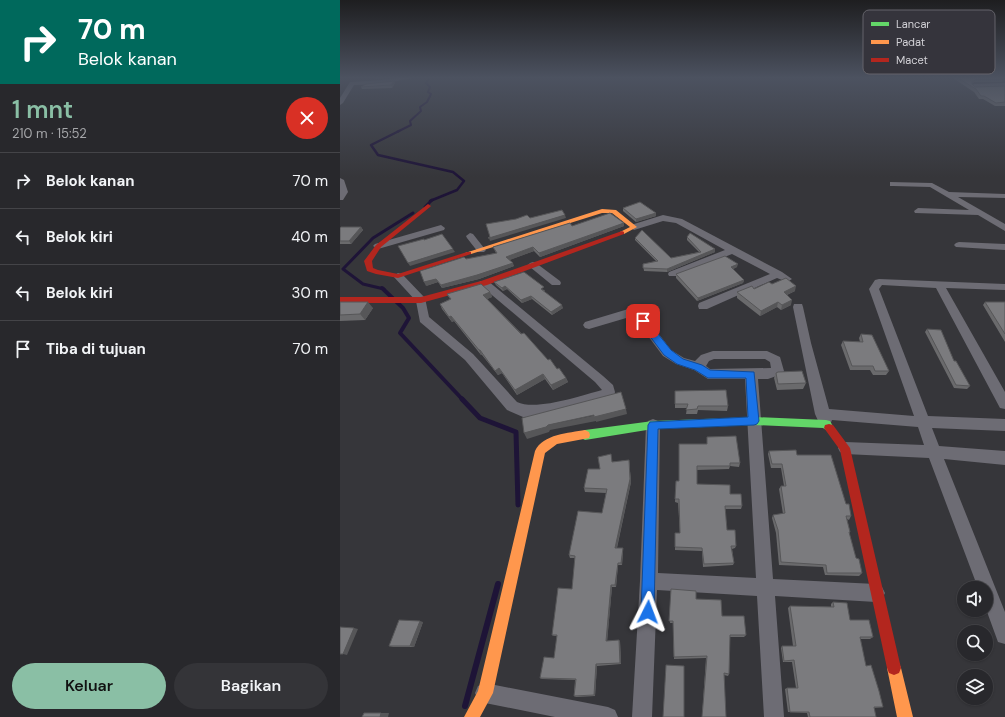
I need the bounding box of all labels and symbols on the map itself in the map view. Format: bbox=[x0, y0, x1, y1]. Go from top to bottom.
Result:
legend bbox=[863, 10, 995, 74]
text: Lancar bbox=[896, 17, 930, 31]
text: Padat bbox=[896, 35, 925, 49]
text: Macet bbox=[896, 53, 928, 67]
pin bbox=[626, 304, 660, 338]
position arrow bbox=[627, 591, 669, 633]

